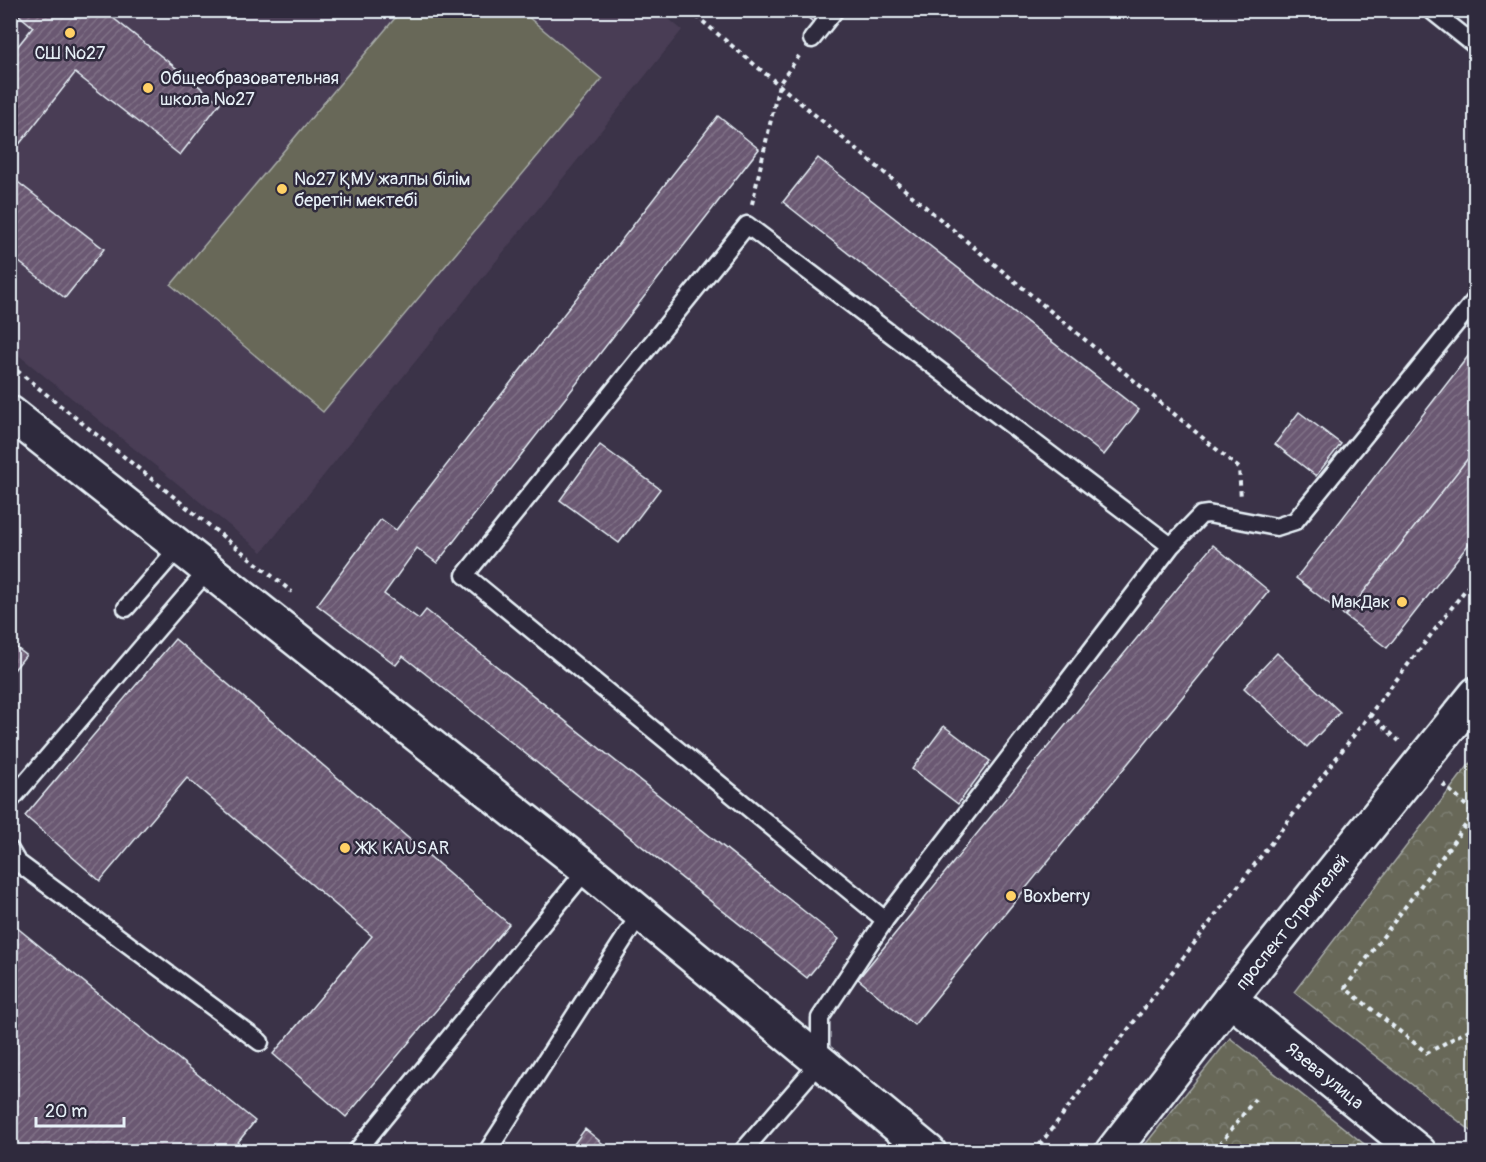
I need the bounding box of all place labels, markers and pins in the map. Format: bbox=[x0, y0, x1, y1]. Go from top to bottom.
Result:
marker: СШ №27 bbox=[63, 26, 77, 40]
place label: СШ №27 bbox=[34, 42, 106, 65]
place label: Общеобразовательная школа №27 bbox=[160, 67, 339, 111]
marker: Общеобразовательная школа №27 bbox=[141, 81, 155, 95]
place label: No27 ҚМУ жалпы білім беретін мектебі bbox=[294, 168, 470, 212]
marker: No27 ҚМУ жалпы білім беретін мектебі bbox=[275, 182, 289, 196]
place label: МакДак bbox=[1331, 591, 1390, 614]
marker: МакДак bbox=[1395, 595, 1409, 609]
place label: ЖК KAUSAR bbox=[354, 837, 449, 860]
marker: ЖК KAUSAR bbox=[338, 841, 352, 855]
place label: Boxberry bbox=[1023, 885, 1090, 908]
marker: Boxberry bbox=[1004, 889, 1018, 903]

